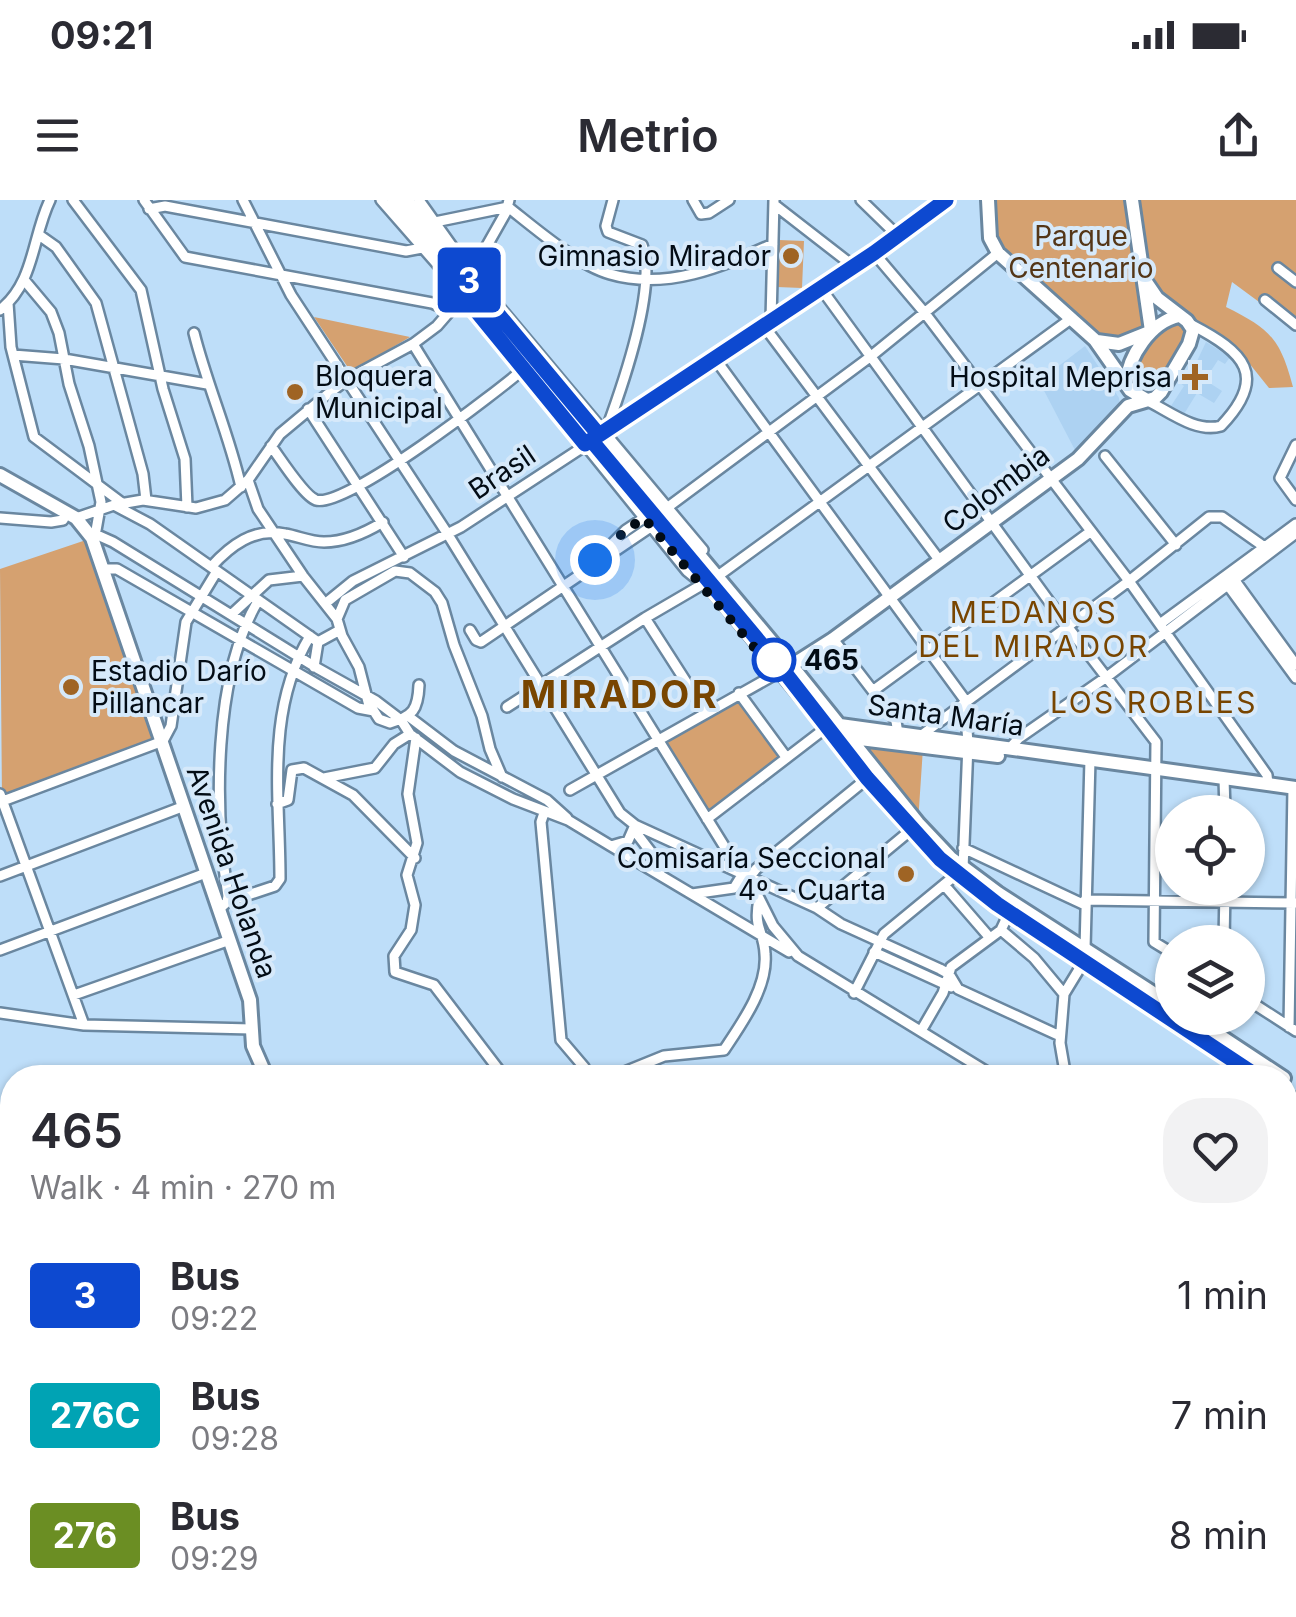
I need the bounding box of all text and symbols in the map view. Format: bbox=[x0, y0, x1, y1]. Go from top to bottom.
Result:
text: 09:21 bbox=[50, 12, 153, 58]
icon: menu bbox=[30, 108, 85, 163]
text: Metrio bbox=[577, 108, 719, 163]
icon: share bbox=[1211, 108, 1266, 163]
park label: Parque Centenario bbox=[1008, 219, 1154, 285]
place label: Gimnasio Mirador bbox=[537, 239, 771, 273]
marker: Gimnasio Mirador bbox=[780, 245, 802, 267]
line badge: 3 bbox=[436, 248, 502, 312]
text: 3 bbox=[458, 259, 480, 301]
place label: Bloquera Municipal bbox=[315, 359, 443, 425]
place label: Hospital Meprisa bbox=[949, 360, 1172, 394]
marker: Hospital Meprisa bbox=[1182, 364, 1208, 390]
marker: Bloquera Municipal bbox=[284, 381, 306, 403]
street label: Brasil bbox=[462, 438, 542, 506]
street label: Colombia bbox=[936, 438, 1056, 540]
your location bbox=[570, 535, 620, 585]
district label: MEDANOS DEL MIRADOR bbox=[918, 594, 1150, 664]
marker: 465 bbox=[753, 639, 795, 681]
place label: 465 bbox=[804, 643, 859, 677]
place label: Estadio Darío Pillancar bbox=[91, 654, 267, 720]
district label: MIRADOR bbox=[521, 671, 719, 717]
marker: Estadio Darío Pillancar bbox=[60, 676, 82, 698]
district label: LOS ROBLES bbox=[1050, 684, 1258, 720]
street label: Santa María bbox=[866, 687, 1026, 743]
street label: Avenida Holanda bbox=[180, 761, 284, 983]
map controls bbox=[1155, 795, 1265, 1035]
button: locate bbox=[1155, 795, 1265, 905]
place label: Comisaría Seccional 4º - Cuarta bbox=[617, 841, 886, 907]
marker: Comisaría Seccional 4º - Cuarta bbox=[895, 863, 917, 885]
button: layers bbox=[1155, 925, 1265, 1035]
button: heart bbox=[1163, 1098, 1268, 1203]
text: 465 bbox=[30, 1101, 123, 1160]
text: Walk · 4 min · 270 m bbox=[30, 1168, 336, 1207]
text: Bus bbox=[170, 1253, 240, 1299]
text: 1 min bbox=[1177, 1272, 1268, 1318]
text: 3 bbox=[74, 1274, 96, 1316]
text: 09:22 bbox=[170, 1299, 258, 1338]
text: Bus bbox=[190, 1373, 261, 1419]
text: 7 min bbox=[1171, 1392, 1268, 1438]
text: 276C bbox=[50, 1394, 140, 1436]
text: 09:28 bbox=[190, 1419, 279, 1458]
text: Bus bbox=[170, 1493, 240, 1539]
text: 8 min bbox=[1169, 1512, 1268, 1558]
text: 276 bbox=[53, 1514, 117, 1556]
text: 09:29 bbox=[170, 1539, 259, 1578]

